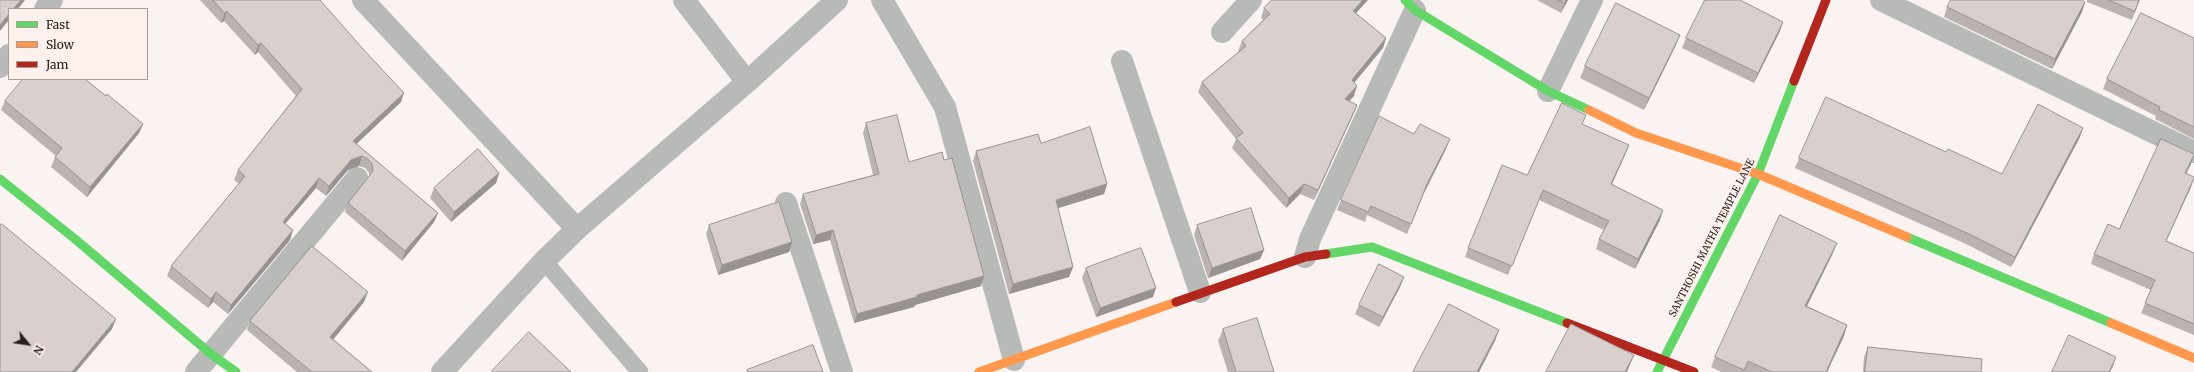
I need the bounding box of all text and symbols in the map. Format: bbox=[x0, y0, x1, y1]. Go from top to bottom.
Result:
legend bbox=[8, 8, 148, 80]
text: Fast bbox=[46, 17, 70, 32]
text: Slow bbox=[46, 37, 74, 52]
text: Jam bbox=[46, 57, 68, 72]
street label: SANTHOSHI MATHA TEMPLE LANE bbox=[1667, 157, 1757, 319]
north arrow bbox=[8, 324, 48, 364]
text: N bbox=[30, 343, 47, 357]

